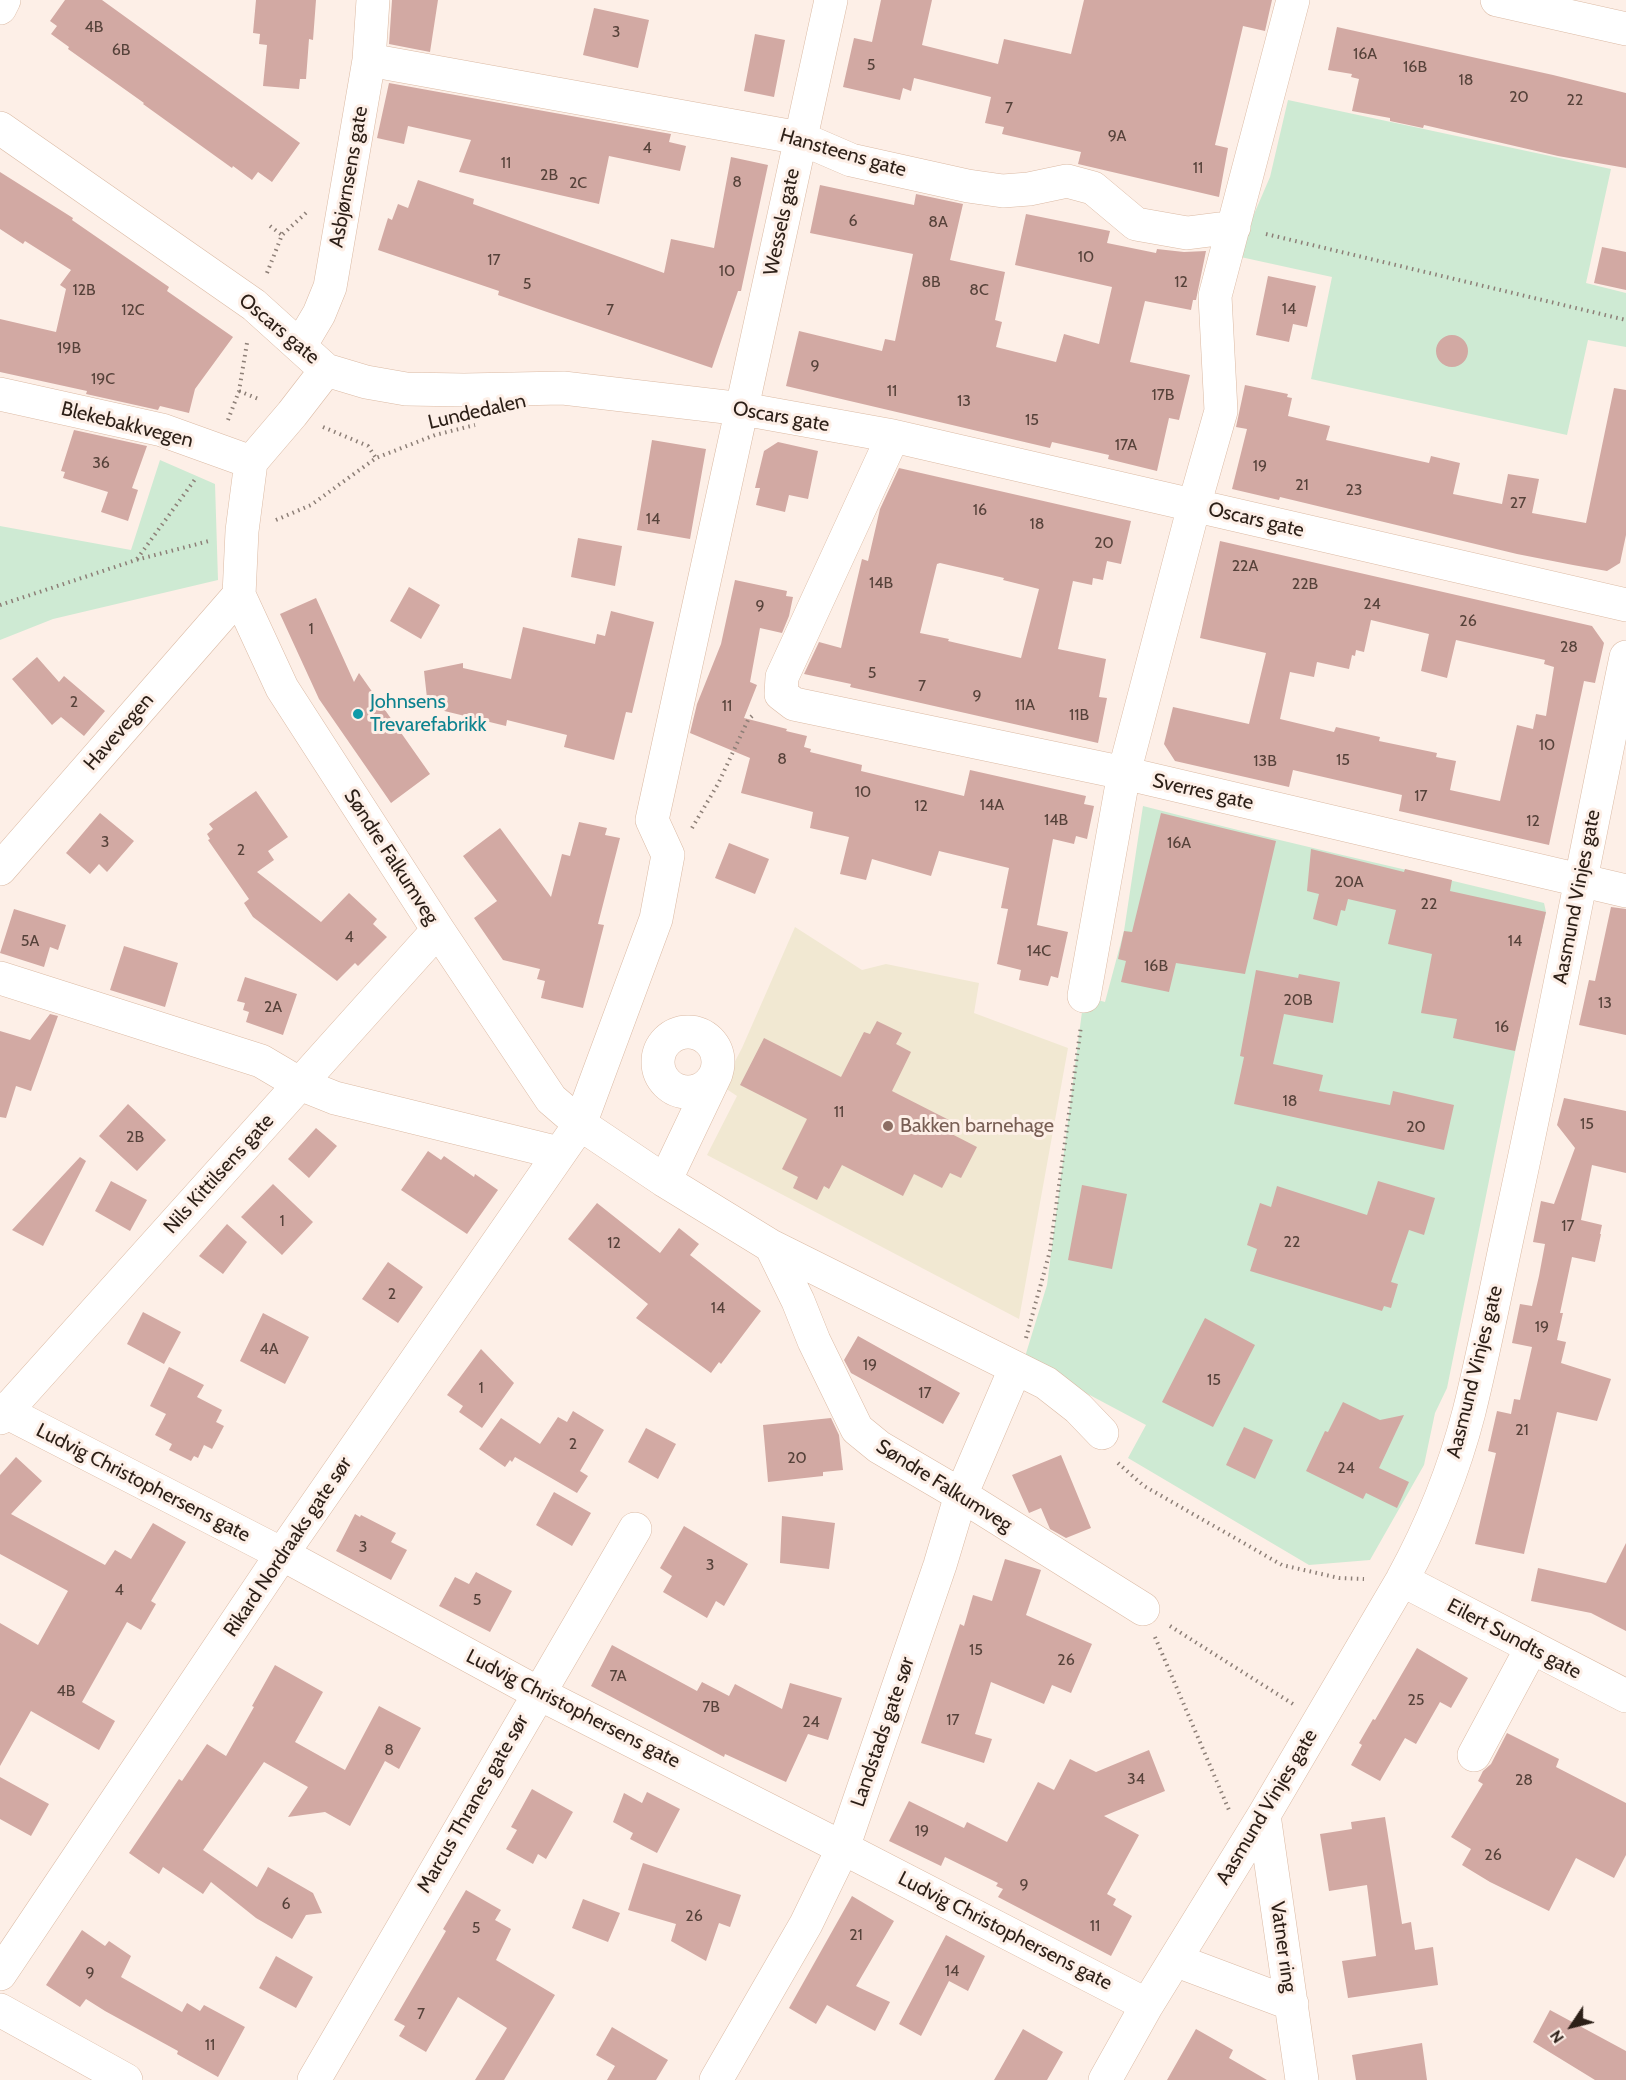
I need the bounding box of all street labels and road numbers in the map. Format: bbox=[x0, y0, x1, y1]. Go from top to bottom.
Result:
street label: Asbjørnsens gate bbox=[325, 104, 373, 250]
street label: Hansteens gate bbox=[777, 124, 909, 182]
street label: Wessels gate bbox=[759, 166, 805, 278]
street label: Oscars gate bbox=[234, 288, 324, 370]
street label: Lundedalen bbox=[426, 389, 528, 435]
street label: Blekebakkvegen bbox=[58, 397, 196, 453]
street label: Oscars gate bbox=[731, 397, 831, 437]
street label: Oscars gate bbox=[1206, 497, 1306, 543]
street label: Havevegen bbox=[79, 689, 159, 775]
street label: Sverres gate bbox=[1150, 769, 1256, 815]
street label: Søndre Falkumveg bbox=[338, 785, 444, 929]
street label: Aasmund Vinjes gate bbox=[1548, 808, 1606, 986]
street label: Nils Kittilsens gate bbox=[159, 1109, 279, 1239]
street label: Aasmund Vinjes gate bbox=[1442, 1283, 1508, 1461]
street label: Ludvig Christophersens gate bbox=[32, 1419, 254, 1547]
street label: Søndre Falkumveg bbox=[872, 1434, 1016, 1538]
street label: Rikard Nordraaks gate sør bbox=[219, 1453, 357, 1641]
street label: Eilert Sundts gate bbox=[1443, 1594, 1585, 1684]
street label: Ludvig Christophersens gate bbox=[462, 1645, 684, 1773]
street label: Landstads gate sør bbox=[846, 1654, 920, 1810]
street label: Marcus Thranes gate sør bbox=[412, 1711, 534, 1897]
street label: Aasmund Vinjes gate bbox=[1211, 1725, 1323, 1889]
street label: Ludvig Christophersens gate bbox=[894, 1867, 1116, 1995]
street label: Vatner ring bbox=[1265, 1900, 1301, 1994]

